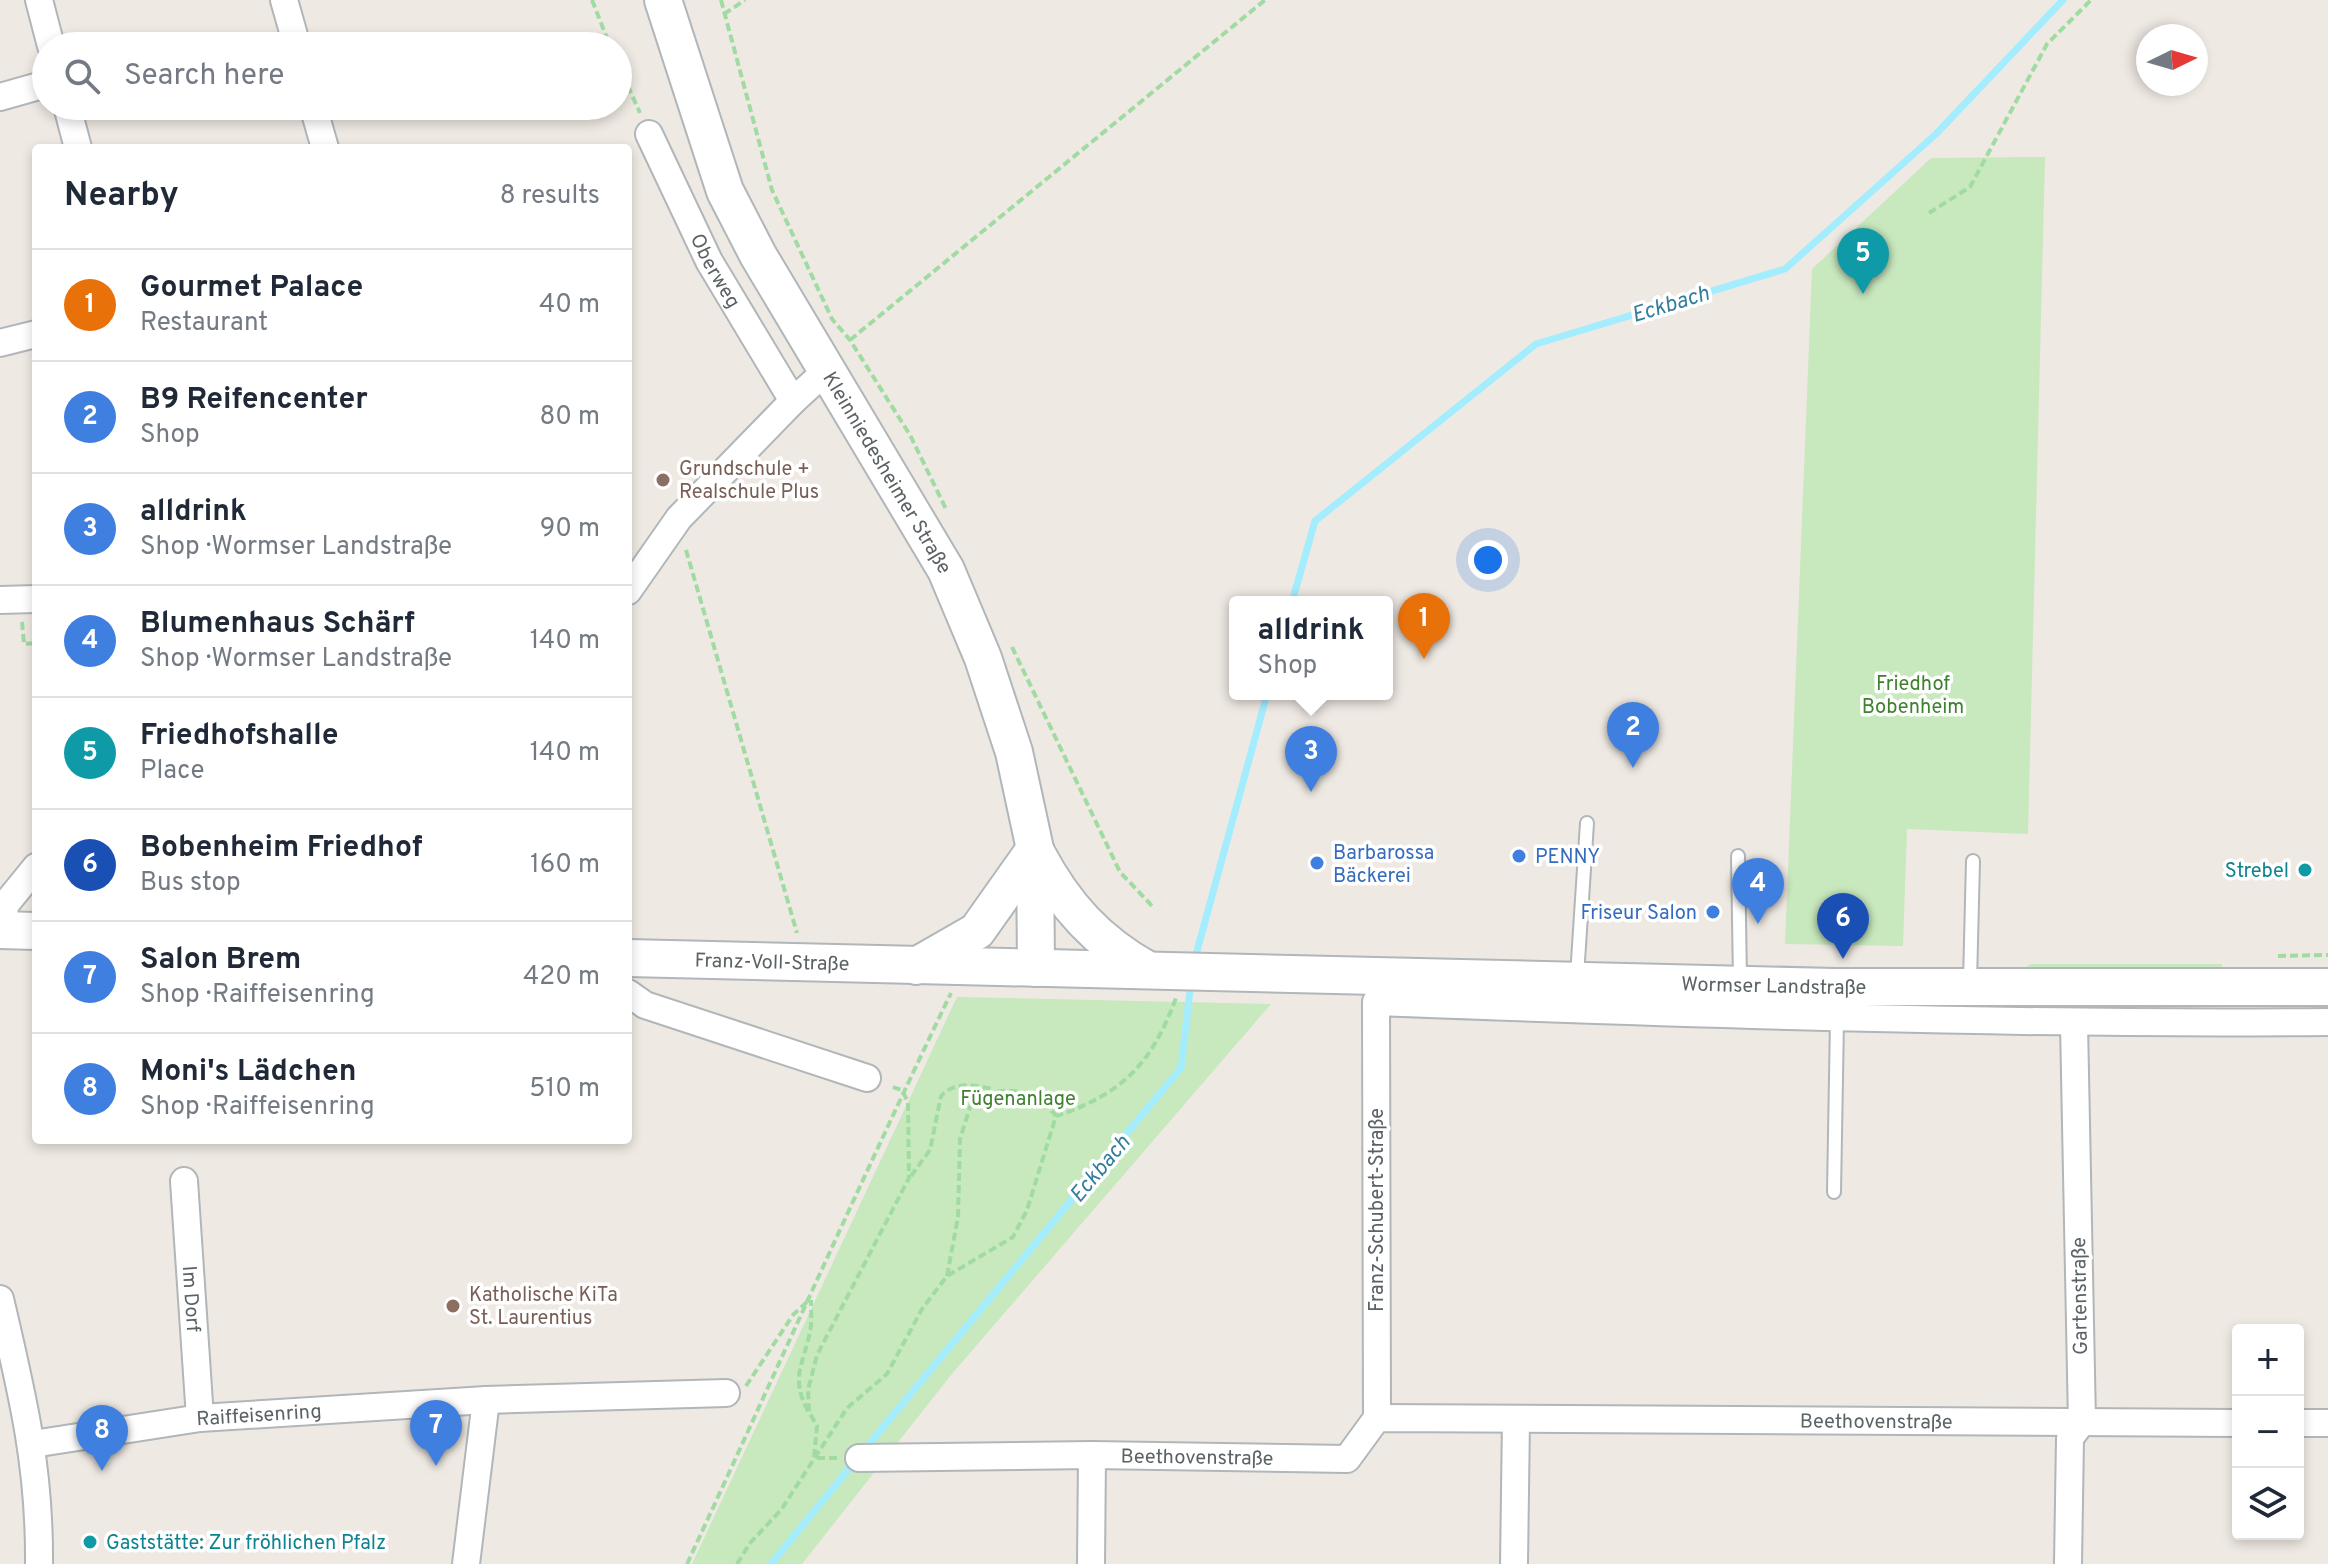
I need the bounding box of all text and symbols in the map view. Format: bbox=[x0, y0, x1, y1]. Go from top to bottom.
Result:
north arrow bbox=[2136, 24, 2208, 96]
search box bbox=[32, 32, 632, 120]
icon: search bbox=[60, 54, 104, 98]
text: Search here bbox=[124, 58, 284, 95]
text: Nearby bbox=[64, 175, 179, 218]
text: 8 results bbox=[500, 180, 600, 213]
pin: 5 bbox=[1837, 228, 1889, 294]
street label: Oberweg bbox=[683, 230, 745, 314]
text: Gourmet Palace bbox=[140, 270, 363, 307]
water label: Eckbach bbox=[1629, 281, 1713, 330]
text: 1 bbox=[85, 289, 95, 322]
text: 40 m bbox=[539, 289, 600, 322]
text: Restaurant bbox=[140, 307, 268, 340]
street label: Kleinniedesheimer Straße bbox=[816, 368, 956, 579]
text: B9 Reifencenter bbox=[140, 382, 368, 419]
text: 2 bbox=[82, 401, 98, 434]
text: 80 m bbox=[540, 401, 600, 434]
text: Shop bbox=[140, 419, 200, 452]
place label: Grundschule + Realschule Plus bbox=[679, 457, 819, 506]
marker: Grundschule + Realschule Plus bbox=[654, 471, 672, 489]
text: alldrink bbox=[140, 494, 247, 531]
text: 3 bbox=[82, 513, 98, 546]
text: 90 m bbox=[540, 513, 600, 546]
text: Shop · Wormser Landstraße bbox=[140, 531, 452, 564]
your location bbox=[1468, 540, 1508, 580]
pin: 1 bbox=[1398, 593, 1450, 659]
popup bbox=[1229, 596, 1393, 700]
text: Blumenhaus Schärf bbox=[140, 606, 415, 643]
text: alldrink bbox=[1258, 613, 1364, 650]
text: 4 bbox=[82, 625, 98, 658]
text: 140 m bbox=[530, 625, 600, 658]
text: Shop · Wormser Landstraße bbox=[140, 643, 452, 676]
text: Shop bbox=[1258, 650, 1317, 683]
park label: Friedhof Bobenheim bbox=[1862, 672, 1964, 721]
pin: 2 bbox=[1607, 702, 1659, 768]
text: Friedhofshalle bbox=[140, 718, 338, 755]
pin: 3 bbox=[1285, 726, 1337, 792]
text: 5 bbox=[82, 737, 98, 770]
text: 140 m bbox=[530, 737, 600, 770]
text: Place bbox=[140, 755, 204, 788]
text: Bobenheim Friedhof bbox=[140, 830, 423, 867]
place label: Barbarossa Bäckerei bbox=[1333, 841, 1434, 890]
place label: PENNY bbox=[1535, 845, 1600, 871]
marker: PENNY bbox=[1510, 847, 1528, 865]
text: 6 bbox=[82, 849, 98, 882]
text: 160 m bbox=[530, 849, 600, 882]
marker: Barbarossa Bäckerei bbox=[1308, 854, 1326, 872]
pin: 4 bbox=[1732, 858, 1784, 924]
place label: Strebel bbox=[2225, 859, 2289, 885]
marker: Strebel bbox=[2296, 861, 2314, 879]
text: Bus stop bbox=[140, 867, 241, 900]
pin: 6 bbox=[1817, 893, 1869, 959]
place label: Friseur Salon bbox=[1581, 901, 1697, 927]
marker: Friseur Salon bbox=[1704, 903, 1722, 921]
text: Salon Brem bbox=[140, 942, 301, 979]
street label: Franz-Voll-Straße bbox=[694, 949, 850, 978]
text: 7 bbox=[83, 961, 97, 994]
text: 420 m bbox=[523, 961, 600, 994]
street label: Wormser Landstraße bbox=[1681, 972, 1866, 1002]
text: Shop · Raiffeisenring bbox=[140, 979, 375, 1012]
text: Moni's Lädchen bbox=[140, 1054, 357, 1091]
text: 8 bbox=[82, 1073, 98, 1106]
text: 510 m bbox=[529, 1073, 600, 1106]
park label: Fügenanlage bbox=[960, 1087, 1076, 1113]
text: Shop · Raiffeisenring bbox=[140, 1091, 375, 1124]
street label: Franz-Schubert-Straße bbox=[1365, 1108, 1391, 1312]
water label: Eckbach bbox=[1065, 1130, 1137, 1209]
street label: Gartenstraße bbox=[2067, 1237, 2095, 1355]
street label: Im Dorf bbox=[175, 1265, 205, 1333]
place label: Katholische KiTa St. Laurentius bbox=[469, 1283, 618, 1332]
marker: Katholische KiTa St. Laurentius bbox=[444, 1297, 462, 1315]
map controls bbox=[2232, 1324, 2304, 1540]
button: + bbox=[2232, 1324, 2304, 1396]
button: − bbox=[2232, 1396, 2304, 1468]
street label: Raiffeisenring bbox=[196, 1399, 322, 1433]
pin: 7 bbox=[410, 1400, 462, 1466]
pin: 8 bbox=[76, 1405, 128, 1471]
street label: Beethovenstraße bbox=[1800, 1409, 1953, 1436]
street label: Beethovenstraße bbox=[1120, 1444, 1274, 1473]
button: layers bbox=[2232, 1468, 2304, 1540]
place label: Gaststätte: Zur fröhlichen Pfalz bbox=[106, 1531, 386, 1557]
marker: Gaststätte: Zur fröhlichen Pfalz bbox=[81, 1533, 99, 1551]

